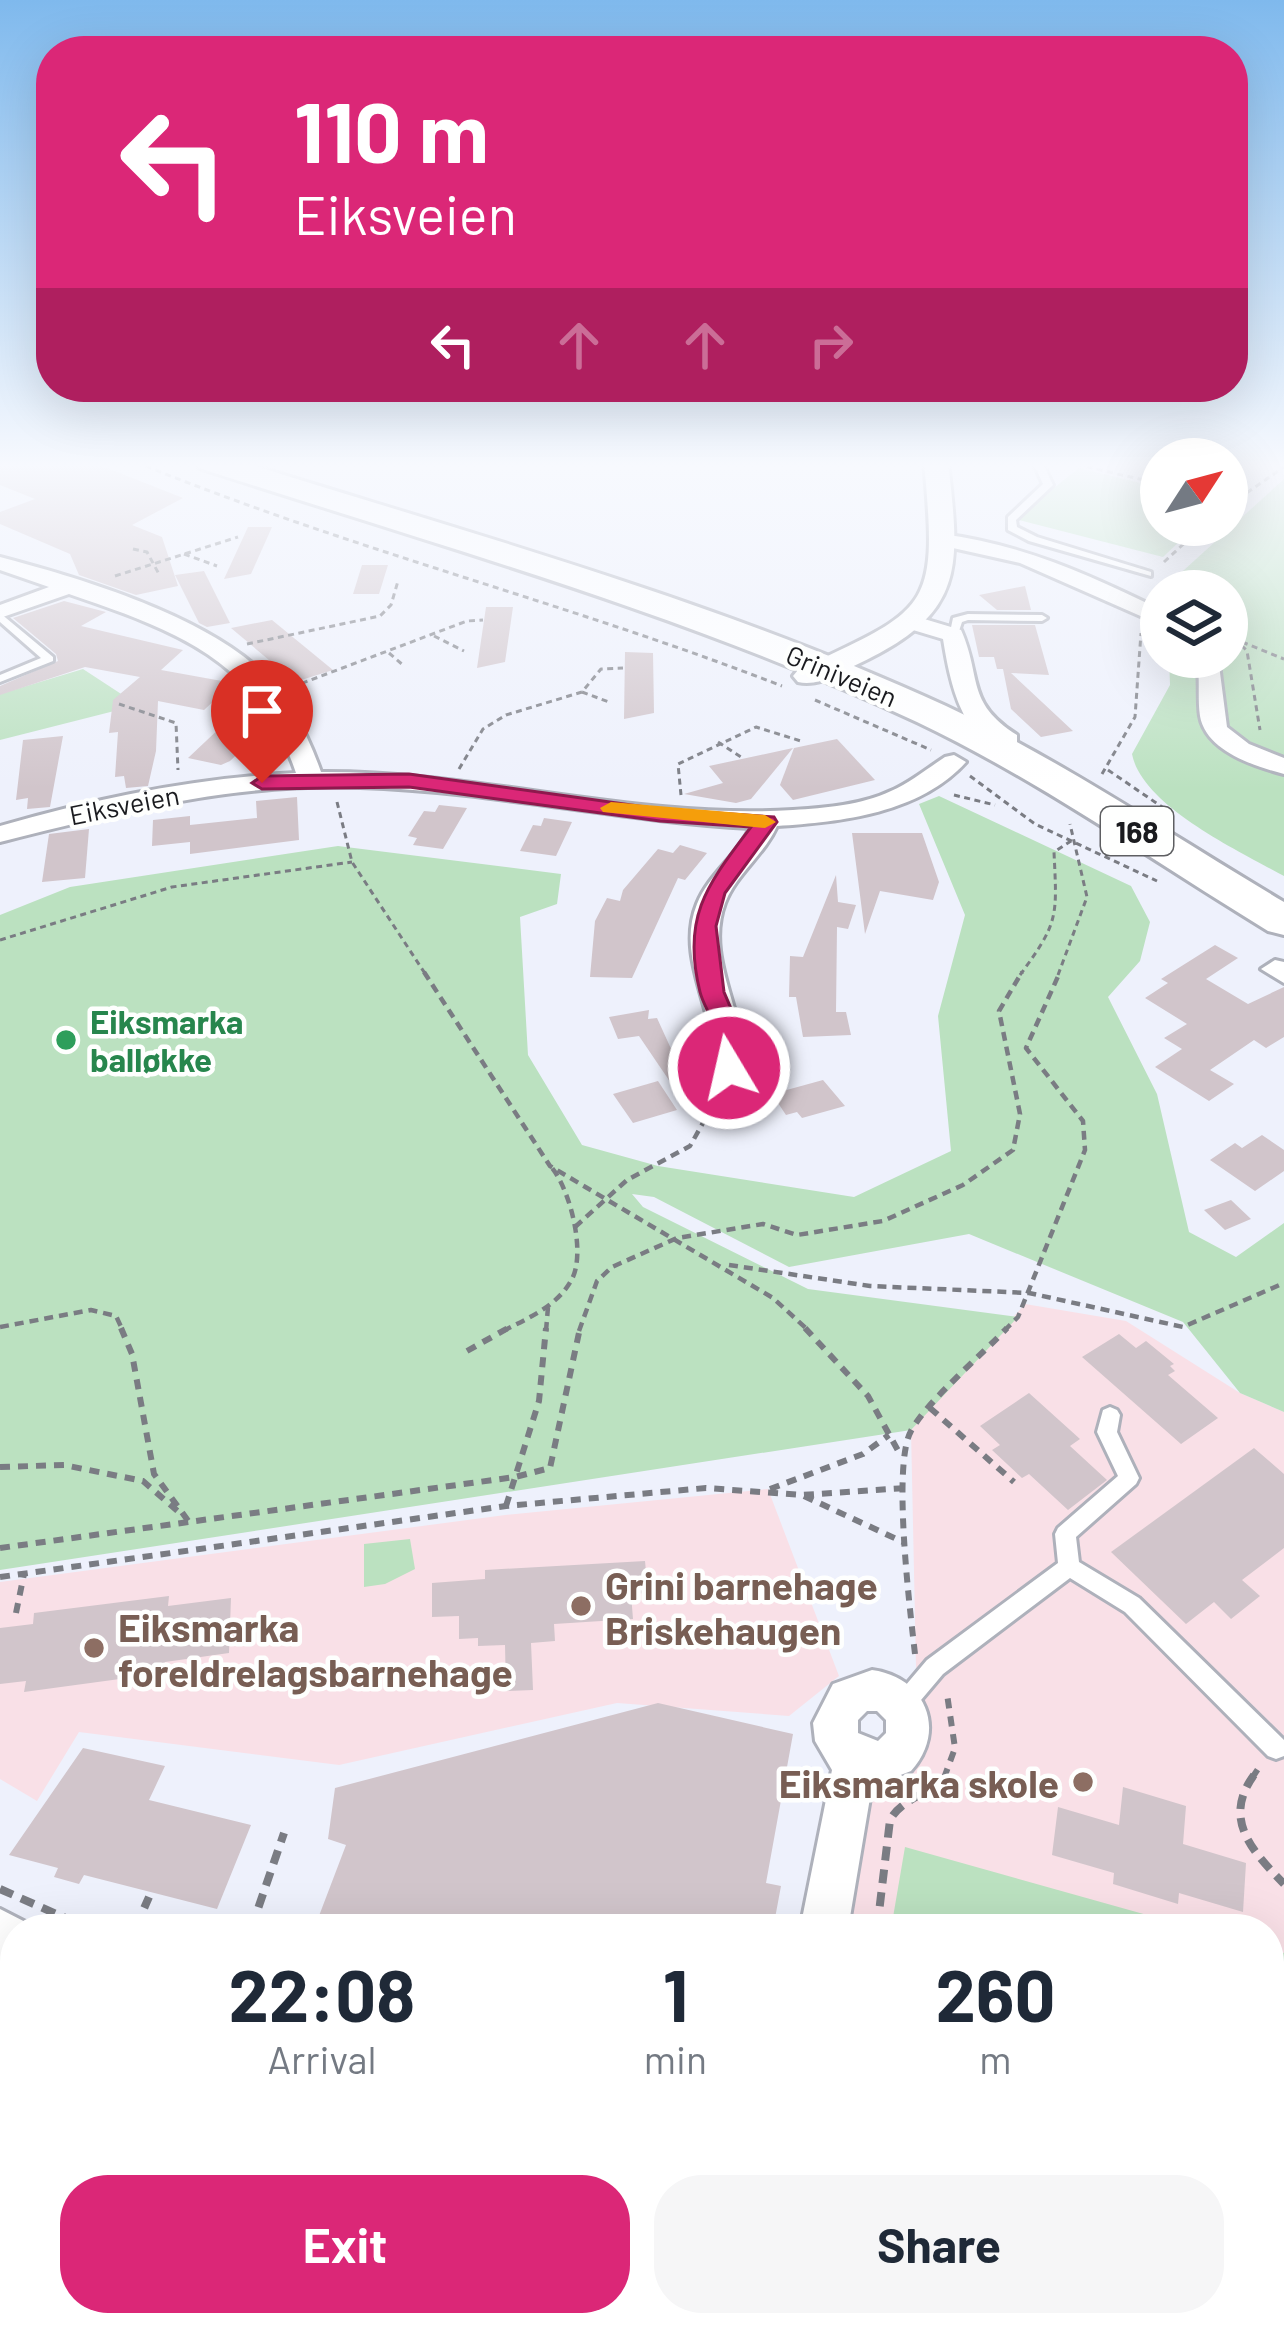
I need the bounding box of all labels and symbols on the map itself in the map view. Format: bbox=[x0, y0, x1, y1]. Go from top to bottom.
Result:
north arrow bbox=[1140, 438, 1248, 546]
street label: Griniveien bbox=[782, 637, 902, 713]
pin bbox=[211, 660, 313, 783]
street label: Eiksveien bbox=[66, 778, 182, 830]
road number: 168 bbox=[1101, 807, 1173, 855]
place label: Eiksmarka balløkke bbox=[90, 1001, 243, 1079]
position arrow bbox=[666, 1005, 792, 1131]
marker: Eiksmarka balløkke bbox=[53, 1027, 79, 1053]
place label: Grini barnehage Briskehaugen bbox=[605, 1561, 878, 1653]
marker: Grini barnehage Briskehaugen bbox=[568, 1593, 594, 1619]
place label: Eiksmarka foreldrelagsbarnehage bbox=[118, 1603, 513, 1695]
marker: Eiksmarka foreldrelagsbarnehage bbox=[81, 1635, 107, 1661]
place label: Eiksmarka skole bbox=[779, 1759, 1059, 1806]
marker: Eiksmarka skole bbox=[1070, 1769, 1096, 1795]

